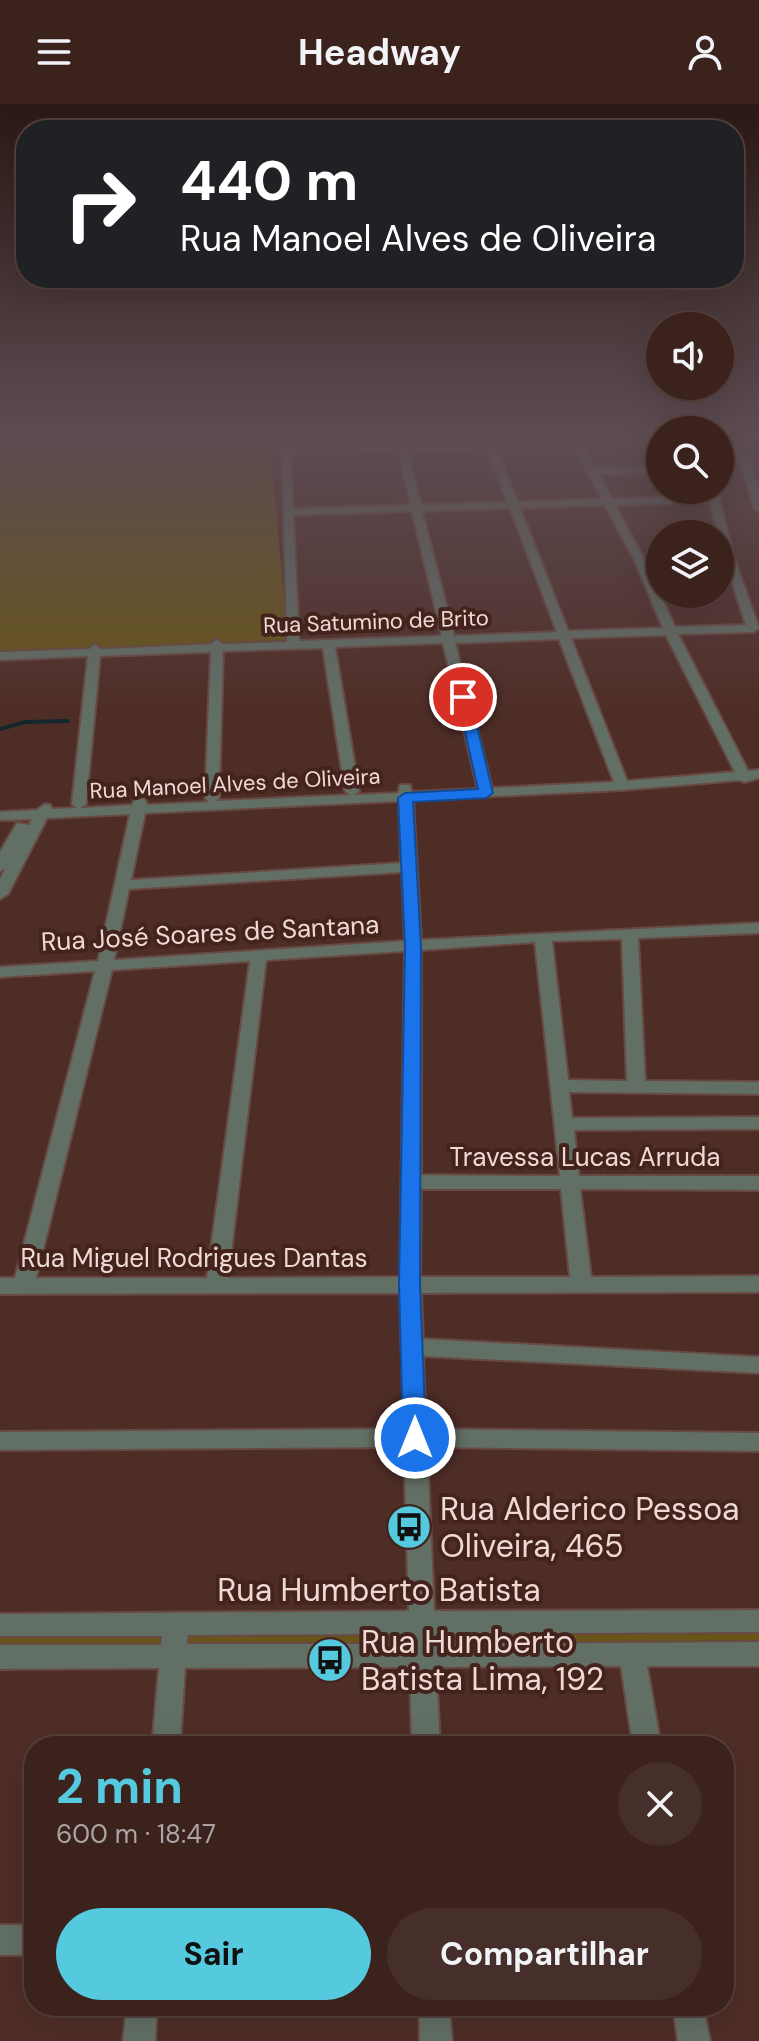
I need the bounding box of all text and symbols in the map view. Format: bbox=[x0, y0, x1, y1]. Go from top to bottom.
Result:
text: Headway bbox=[298, 29, 461, 76]
icon: menu bbox=[32, 30, 76, 74]
icon: person bbox=[683, 30, 727, 74]
text: 440 m bbox=[180, 144, 358, 217]
icon: right bbox=[48, 152, 152, 256]
text: Rua Manoel Alves de Oliveira bbox=[180, 215, 656, 262]
map controls bbox=[646, 312, 734, 608]
button: sound bbox=[646, 312, 734, 400]
button: search bbox=[646, 416, 734, 504]
button: layers bbox=[646, 520, 734, 608]
street label: Rua Satumino de Brito bbox=[263, 603, 489, 640]
pin bbox=[429, 663, 497, 731]
icon: arrive bbox=[441, 675, 485, 719]
street label: Rua Manoel Alves de Oliveira bbox=[89, 761, 381, 806]
street label: Rua José Soares de Santana bbox=[40, 907, 380, 959]
street label: Travessa Lucas Arruda bbox=[450, 1140, 720, 1174]
street label: Rua Miguel Rodrigues Dantas bbox=[20, 1241, 368, 1275]
position arrow bbox=[373, 1396, 457, 1480]
place label: Rua Alderico Pessoa Oliveira, 465 bbox=[440, 1488, 740, 1567]
bus stop icon: Rua Alderico Pessoa Oliveira, 465 bbox=[385, 1503, 433, 1551]
street label: Rua Humberto Batista bbox=[217, 1569, 541, 1611]
place label: Rua Humberto Batista Lima, 192 bbox=[361, 1621, 604, 1700]
bus stop icon: Rua Humberto Batista Lima, 192 bbox=[306, 1636, 354, 1684]
text: 2 min bbox=[56, 1755, 183, 1818]
button: close bbox=[618, 1762, 702, 1846]
text: 600 m · 18:47 bbox=[56, 1817, 216, 1851]
button: Sair bbox=[56, 1908, 371, 2000]
button: Compartilhar bbox=[387, 1908, 702, 2000]

